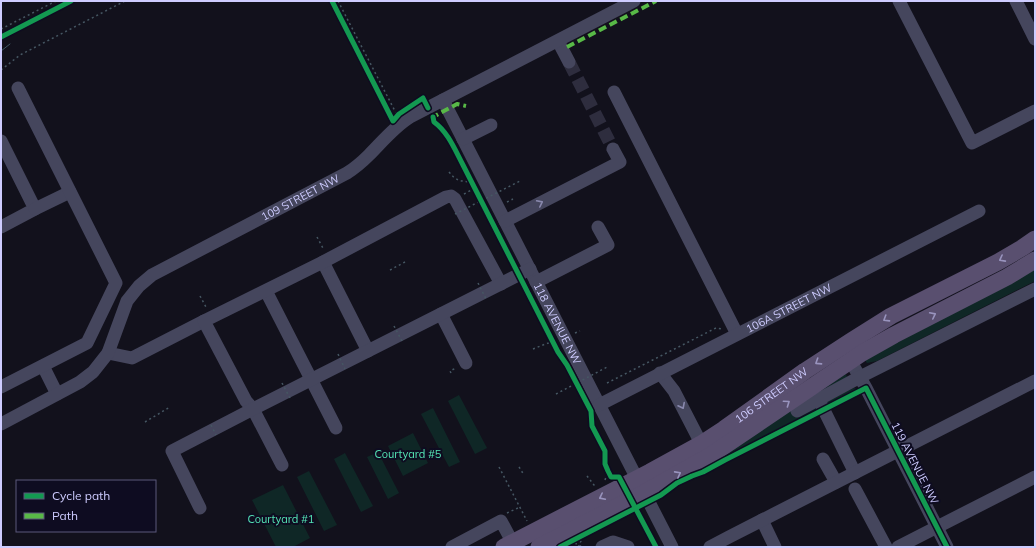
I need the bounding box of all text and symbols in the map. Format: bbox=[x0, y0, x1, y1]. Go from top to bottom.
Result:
street label: 109 STREET NW bbox=[259, 171, 342, 224]
one-way arrow bbox=[536, 200, 543, 208]
one-way arrow bbox=[998, 255, 1006, 262]
street label: 118 AVENUE NW bbox=[531, 280, 584, 367]
street label: 106A STREET NW bbox=[743, 280, 834, 336]
one-way arrow bbox=[929, 312, 936, 319]
one-way arrow bbox=[883, 314, 890, 322]
one-way arrow bbox=[815, 357, 822, 365]
street label: 106 STREET NW bbox=[732, 364, 811, 426]
one-way arrow bbox=[677, 401, 684, 409]
one-way arrow bbox=[782, 401, 789, 408]
street label: 119 AVENUE NW bbox=[888, 420, 942, 506]
park label: Courtyard #5 bbox=[375, 447, 442, 461]
one-way arrow bbox=[674, 472, 681, 479]
legend bbox=[16, 480, 156, 532]
text: Cycle path bbox=[52, 488, 110, 503]
one-way arrow bbox=[599, 492, 606, 500]
text: Path bbox=[52, 508, 78, 523]
park label: Courtyard #1 bbox=[248, 512, 314, 526]

